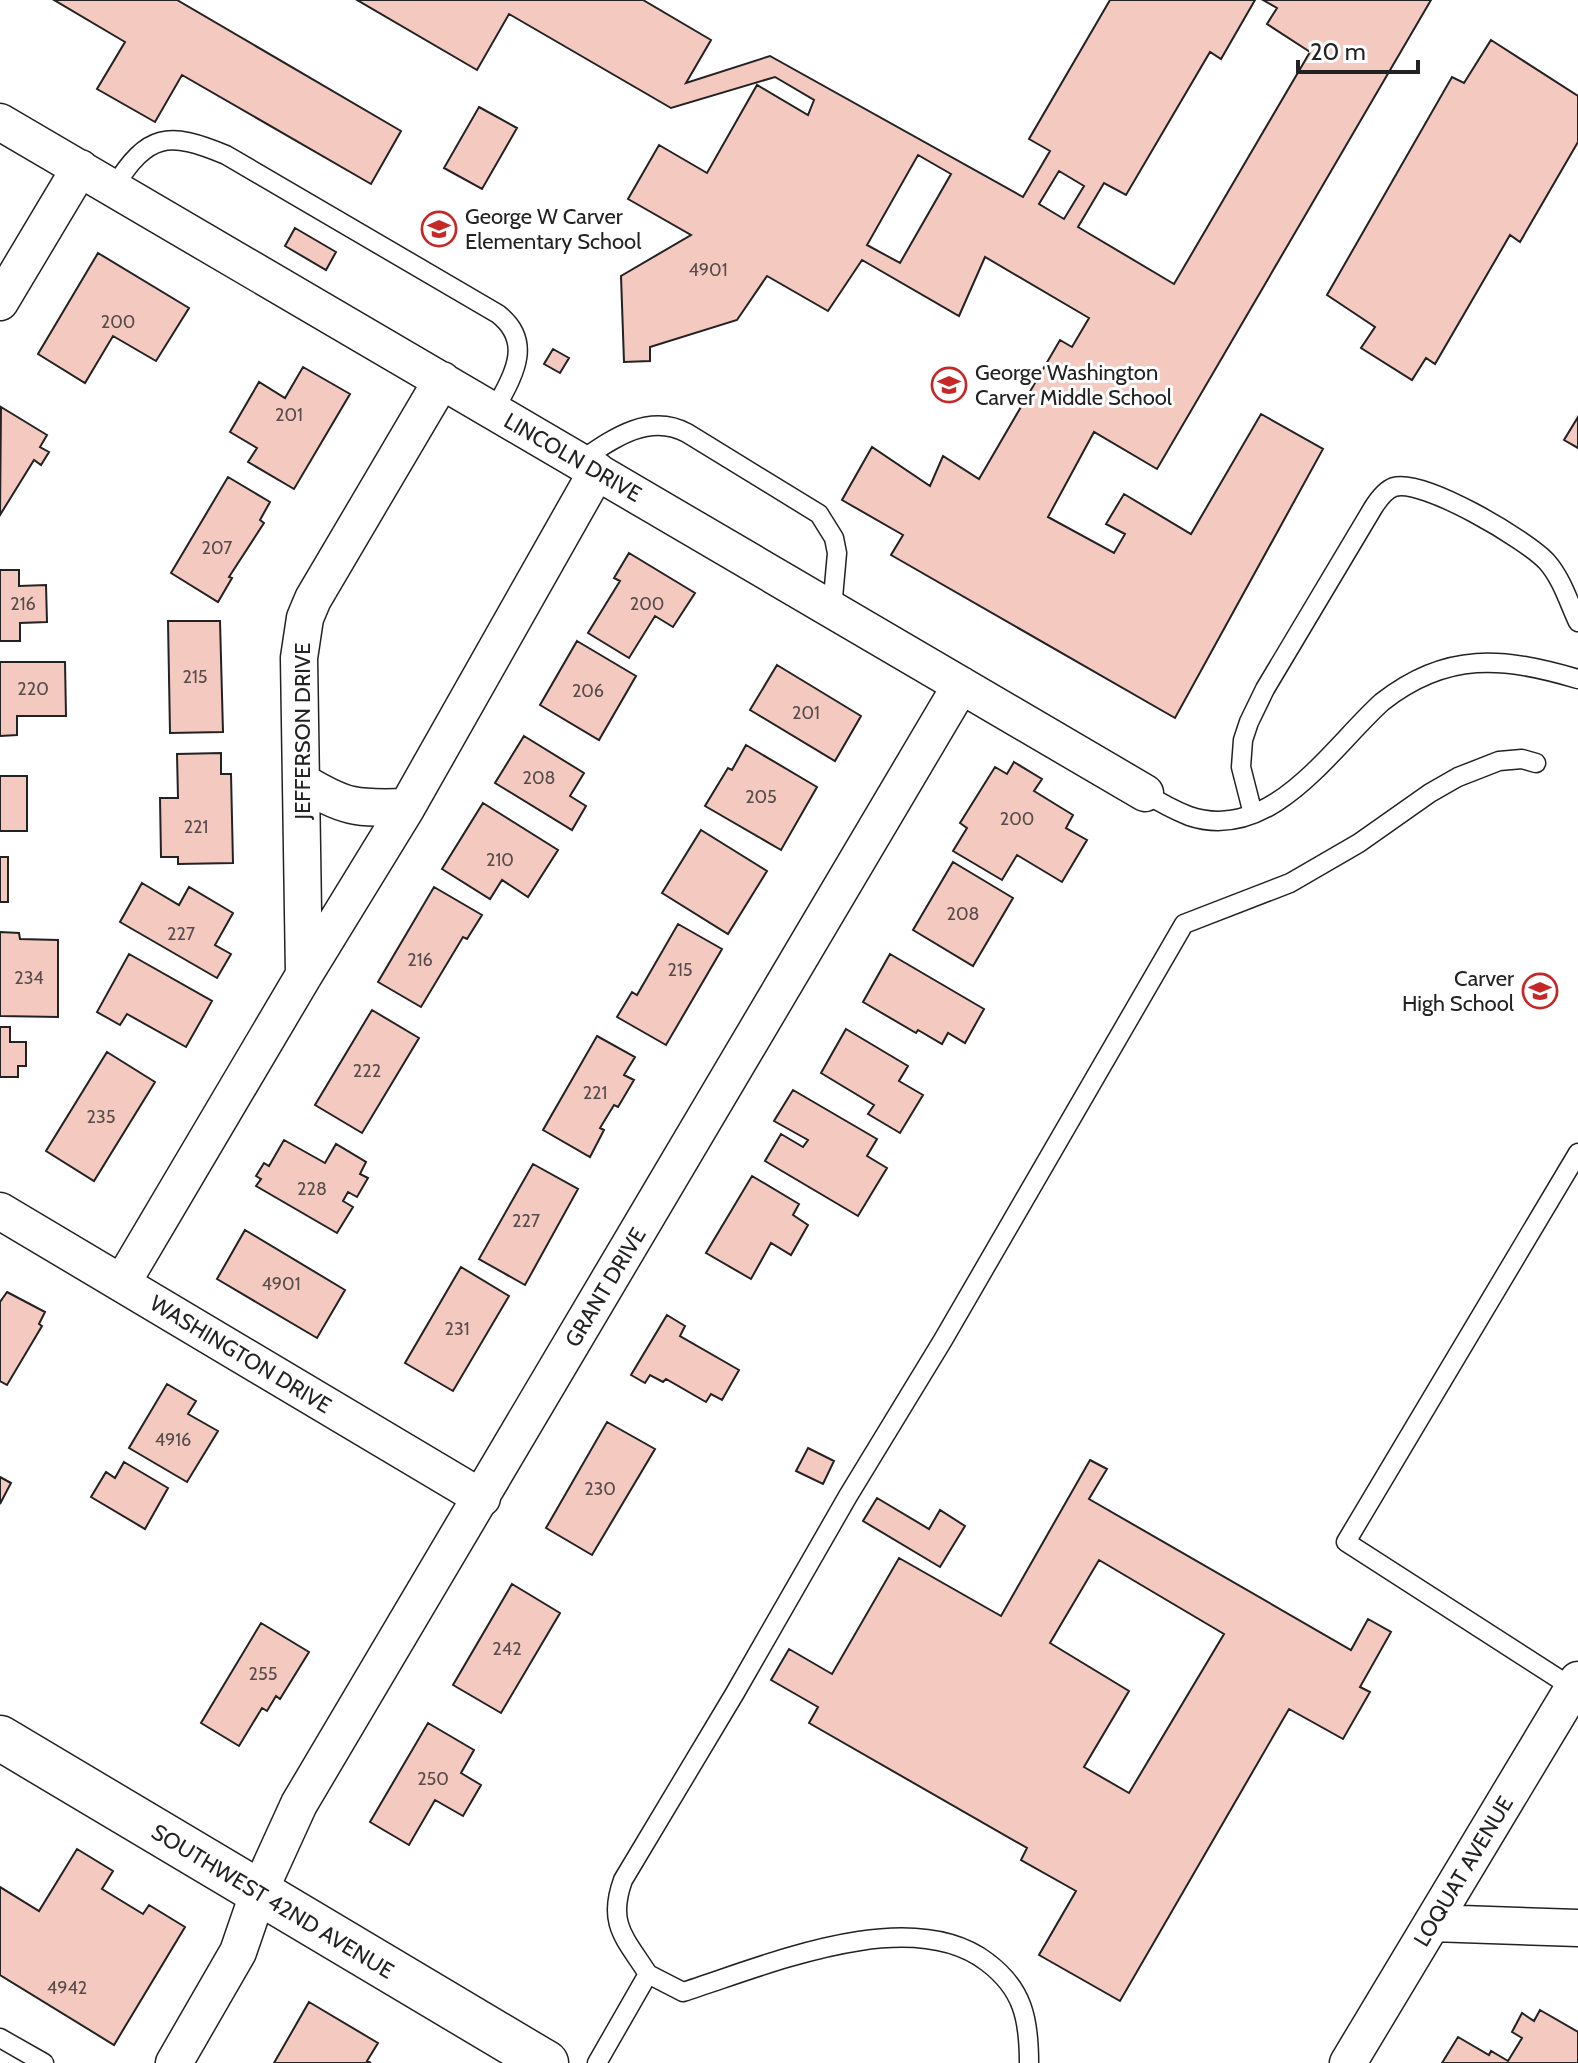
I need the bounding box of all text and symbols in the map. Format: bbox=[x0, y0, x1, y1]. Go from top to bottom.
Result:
scale bar bbox=[1298, 24, 1418, 74]
text: 20 m bbox=[1310, 37, 1366, 66]
place label: George W Carver Elementary School bbox=[465, 203, 642, 255]
school or university icon: George W Carver Elementary School bbox=[420, 210, 458, 248]
house number: 4901 bbox=[688, 259, 728, 281]
house number: 200 bbox=[101, 311, 135, 333]
place label: George Washington Carver Middle School bbox=[975, 359, 1173, 411]
school or university icon: George Washington Carver Middle School bbox=[930, 366, 968, 404]
house number: 201 bbox=[275, 404, 303, 426]
street label: LINCOLN DRIVE bbox=[499, 407, 646, 508]
house number: 207 bbox=[202, 537, 232, 559]
house number: 216 bbox=[10, 593, 36, 615]
house number: 200 bbox=[630, 593, 664, 615]
street label: JEFFERSON DRIVE bbox=[289, 643, 316, 820]
house number: 215 bbox=[182, 666, 208, 688]
house number: 220 bbox=[17, 678, 49, 700]
house number: 206 bbox=[572, 680, 604, 702]
house number: 201 bbox=[792, 702, 820, 724]
house number: 208 bbox=[523, 767, 555, 789]
house number: 205 bbox=[745, 786, 777, 808]
house number: 200 bbox=[1000, 808, 1034, 830]
house number: 221 bbox=[184, 816, 208, 838]
house number: 210 bbox=[486, 849, 514, 871]
house number: 208 bbox=[947, 903, 979, 925]
house number: 227 bbox=[167, 923, 195, 945]
house number: 216 bbox=[407, 949, 433, 971]
house number: 215 bbox=[667, 959, 693, 981]
place label: Carver High School bbox=[1402, 965, 1515, 1017]
house number: 234 bbox=[14, 967, 44, 989]
school or university icon: Carver High School bbox=[1521, 972, 1559, 1010]
house number: 222 bbox=[353, 1060, 381, 1082]
house number: 221 bbox=[583, 1082, 607, 1104]
house number: 235 bbox=[87, 1106, 115, 1128]
house number: 228 bbox=[297, 1178, 327, 1200]
house number: 227 bbox=[512, 1210, 540, 1232]
street label: GRANT DRIVE bbox=[559, 1223, 652, 1352]
house number: 4901 bbox=[261, 1273, 301, 1295]
street label: WASHINGTON DRIVE bbox=[145, 1290, 336, 1419]
house number: 231 bbox=[444, 1318, 470, 1340]
house number: 4916 bbox=[155, 1429, 191, 1451]
house number: 230 bbox=[584, 1478, 616, 1500]
house number: 242 bbox=[492, 1638, 522, 1660]
house number: 255 bbox=[249, 1663, 277, 1685]
house number: 250 bbox=[417, 1768, 449, 1790]
street label: LOQUAT AVENUE bbox=[1408, 1791, 1519, 1951]
street label: SOUTHWEST 42ND AVENUE bbox=[147, 1818, 399, 1985]
house number: 4942 bbox=[47, 1977, 87, 1999]

